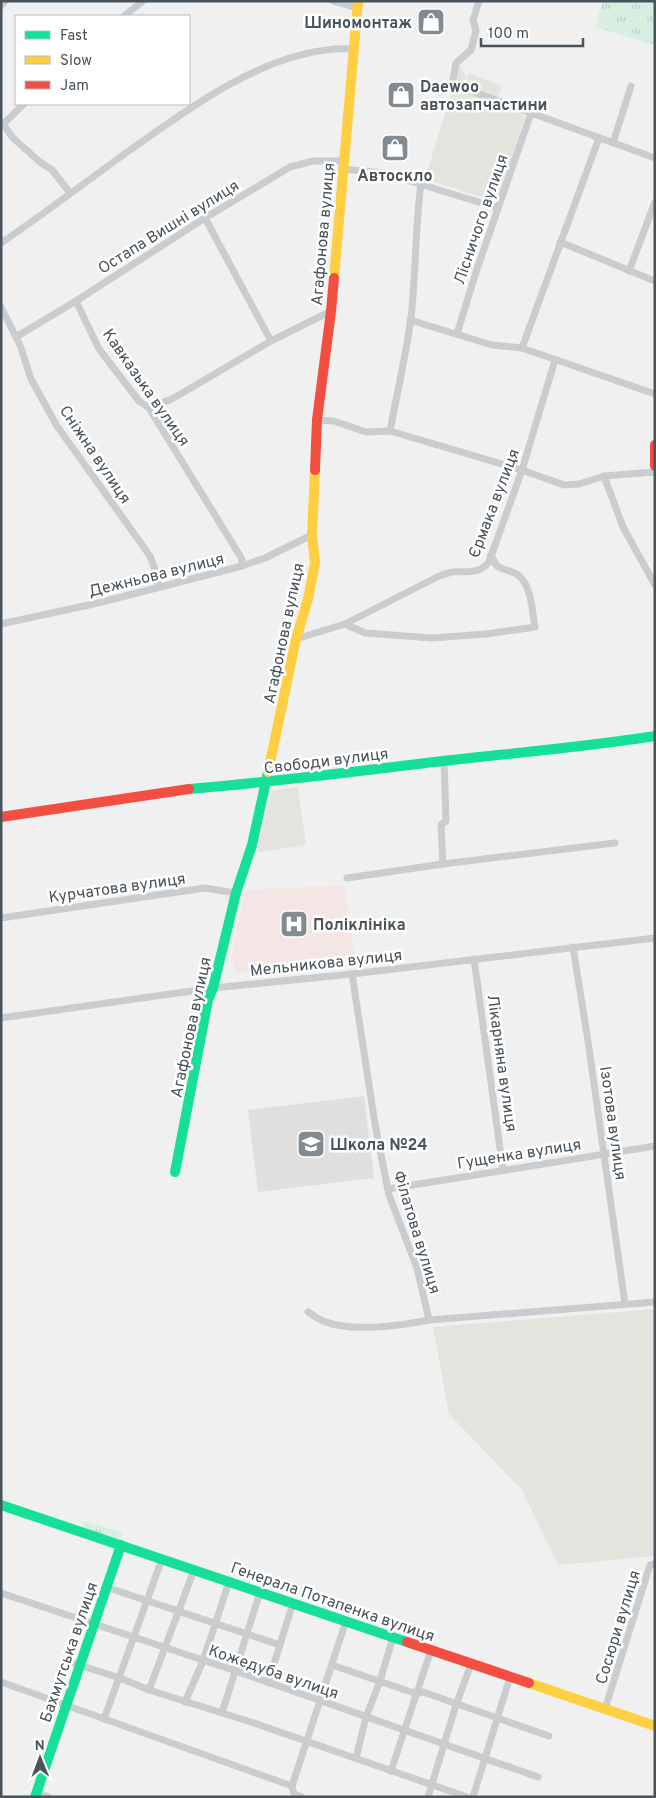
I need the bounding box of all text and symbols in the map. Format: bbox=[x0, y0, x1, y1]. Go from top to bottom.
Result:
shop icon: Шиномонтаж bbox=[416, 7, 446, 37]
place label: Шиномонтаж bbox=[304, 14, 412, 34]
legend bbox=[15, 15, 190, 105]
scale bar bbox=[481, 15, 584, 47]
text: 100 m bbox=[488, 25, 529, 44]
text: Fast bbox=[60, 27, 88, 46]
text: Slow bbox=[60, 52, 92, 71]
text: Jam bbox=[60, 77, 89, 96]
place label: Daewoo автозапчастини bbox=[420, 78, 548, 116]
shop icon: Daewoo автозапчастини bbox=[386, 80, 416, 110]
shop icon: Автоскло bbox=[380, 133, 410, 163]
street label: Лісничого вулиця bbox=[450, 152, 514, 287]
street label: Агафонова вулиця bbox=[308, 162, 340, 306]
place label: Автоскло bbox=[357, 167, 433, 187]
street label: Остапа Вишні вулиця bbox=[95, 176, 243, 279]
street label: Кавказька вулиця bbox=[97, 326, 193, 451]
street label: Сніжна вулиця bbox=[54, 402, 135, 508]
street label: Єрмака вулиця bbox=[465, 446, 525, 561]
street label: Дежньова вулиця bbox=[87, 549, 226, 602]
street label: Агафонова вулиця bbox=[260, 561, 310, 706]
street label: Свободи вулиця bbox=[263, 744, 390, 780]
street label: Курчатова вулиця bbox=[48, 869, 187, 908]
hospital icon: Поліклініка bbox=[279, 909, 309, 939]
place label: Поліклініка bbox=[313, 916, 406, 936]
street label: Мельникова вулиця bbox=[249, 946, 403, 982]
street label: Агафонова вулиця bbox=[167, 955, 217, 1100]
street label: Лікарняна вулиця bbox=[481, 993, 521, 1133]
street label: Ізотова вулиця bbox=[594, 1065, 630, 1181]
school or university icon: Школа №24 bbox=[296, 1129, 326, 1159]
street label: Гущенка вулиця bbox=[456, 1135, 583, 1175]
place label: Школа №24 bbox=[330, 1136, 428, 1156]
street label: Філатова вулиця bbox=[388, 1169, 444, 1297]
street label: Генерала Потапенка вулиця bbox=[228, 1559, 437, 1647]
street label: Сосюри вулиця bbox=[592, 1568, 646, 1687]
street label: Бахмутська вулиця bbox=[36, 1580, 103, 1726]
street label: Кожедуба вулиця bbox=[206, 1641, 341, 1705]
north arrow bbox=[15, 1733, 65, 1783]
text: N bbox=[35, 1738, 45, 1755]

